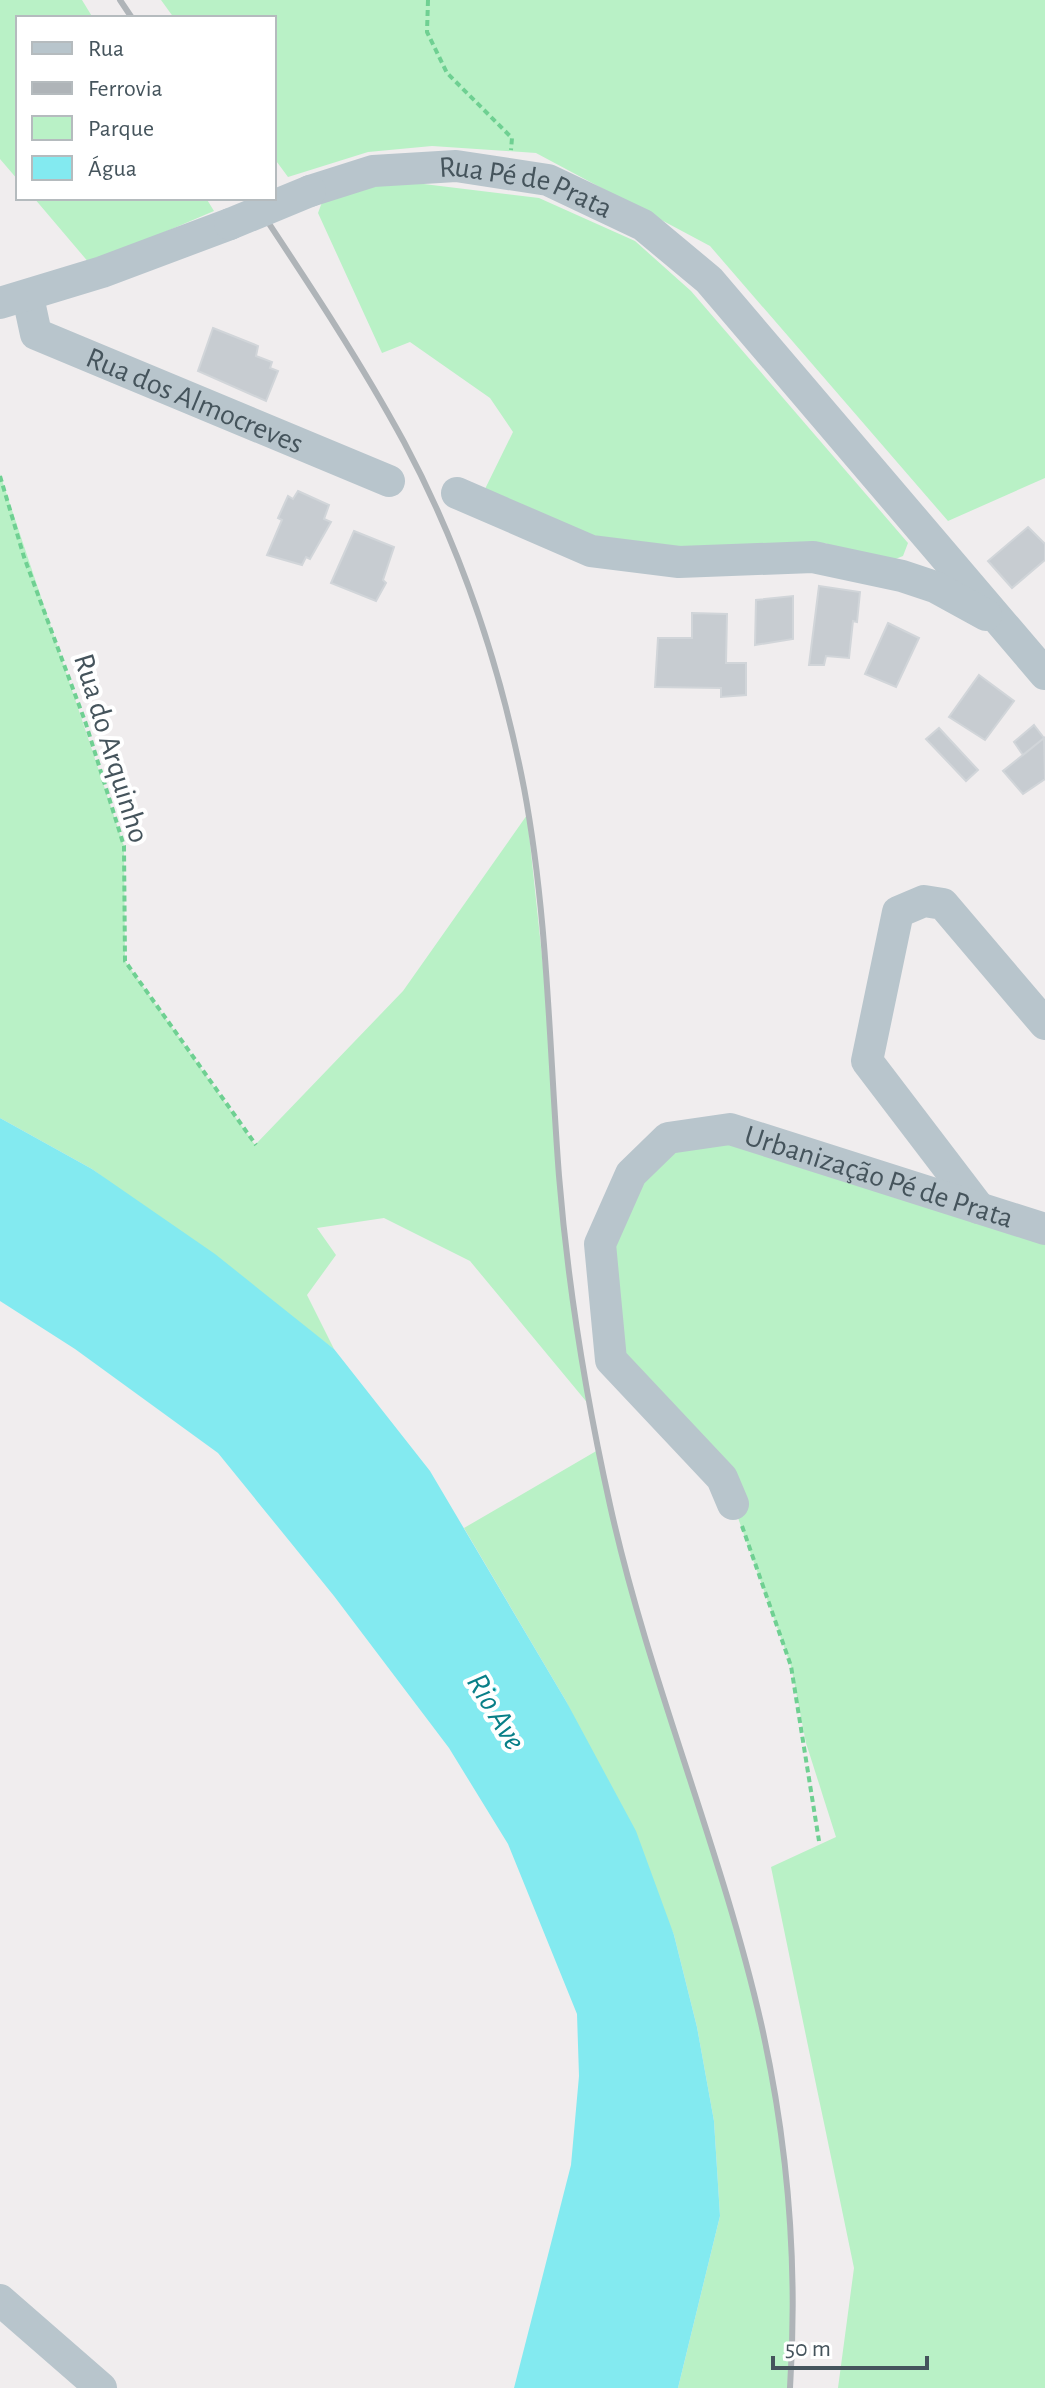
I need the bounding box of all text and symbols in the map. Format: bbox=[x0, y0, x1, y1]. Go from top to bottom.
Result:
legend bbox=[16, 16, 276, 200]
text: Rua bbox=[88, 37, 124, 61]
text: Ferrovia bbox=[88, 77, 163, 101]
text: Parque bbox=[88, 117, 154, 141]
street label: Rua Pé de Prata bbox=[438, 152, 617, 224]
text: Água bbox=[88, 155, 137, 181]
street label: Rua dos Almocreves bbox=[82, 343, 307, 460]
street label: Rua do Arquinho bbox=[68, 650, 154, 846]
street label: Urbanização Pé de Prata bbox=[741, 1121, 1017, 1234]
water label: Rio Ave bbox=[461, 1668, 531, 1756]
scale bar bbox=[773, 2320, 927, 2370]
text: 50 m bbox=[785, 2337, 831, 2361]

